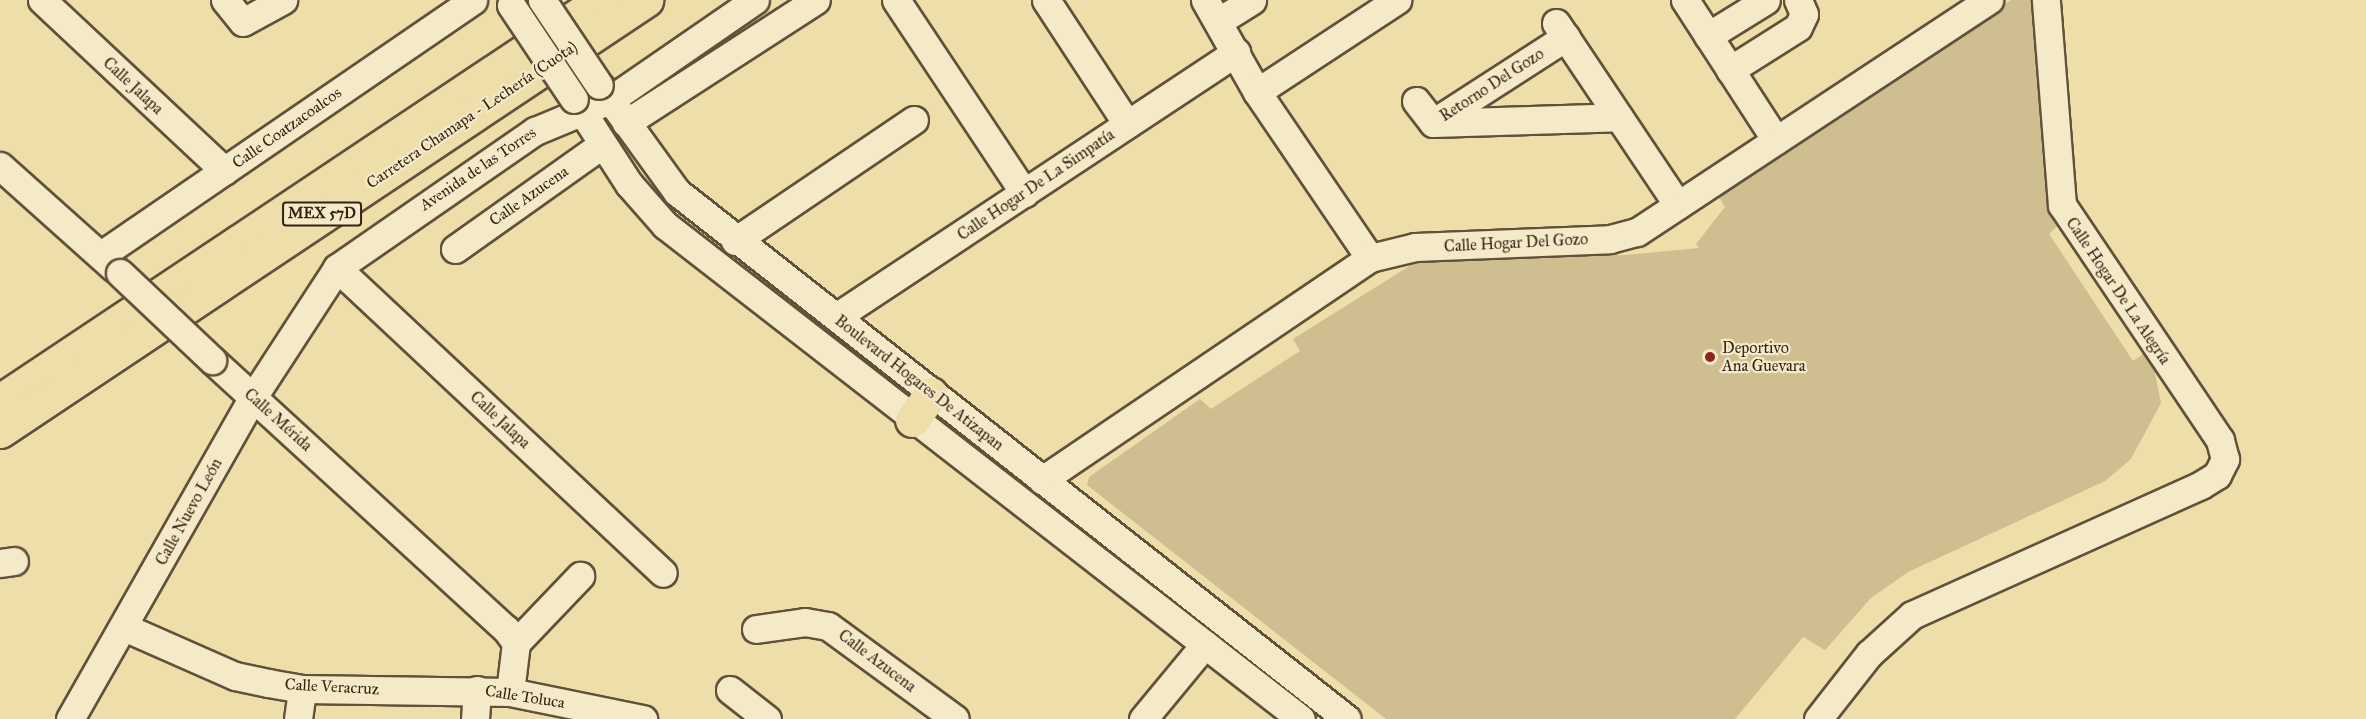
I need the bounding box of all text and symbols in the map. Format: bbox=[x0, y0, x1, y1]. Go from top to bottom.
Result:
street label: Carretera Chamapa - Lechería (Cuota) bbox=[363, 37, 581, 193]
street label: Retorno Del Gozo bbox=[1436, 44, 1548, 126]
street label: Calle Jalapa bbox=[99, 53, 167, 119]
street label: Calle Coatzacoalcos bbox=[229, 83, 345, 173]
street label: Avenida de las Torres bbox=[416, 123, 540, 215]
street label: Calle Hogar De La Simpatía bbox=[954, 125, 1118, 245]
street label: Calle Azucena bbox=[486, 162, 572, 230]
road number: MEX 57D bbox=[282, 202, 362, 226]
street label: Calle Hogar De La Alegría bbox=[2062, 214, 2174, 368]
street label: Calle Hogar Del Gozo bbox=[1443, 230, 1589, 256]
street label: Boulevard Hogares De Atizapan bbox=[831, 311, 1007, 455]
place label: Deportivo Ana Guevara bbox=[1722, 338, 1806, 376]
marker: Deportivo Ana Guevara bbox=[1703, 350, 1717, 364]
street label: Calle Mérida bbox=[240, 385, 316, 455]
street label: Calle Jalapa bbox=[466, 387, 534, 453]
street label: Calle Nuevo León bbox=[152, 455, 226, 569]
street label: Calle Azucena bbox=[835, 626, 919, 696]
street label: Calle Veracruz bbox=[284, 675, 380, 699]
street label: Calle Toluca bbox=[484, 681, 566, 713]

